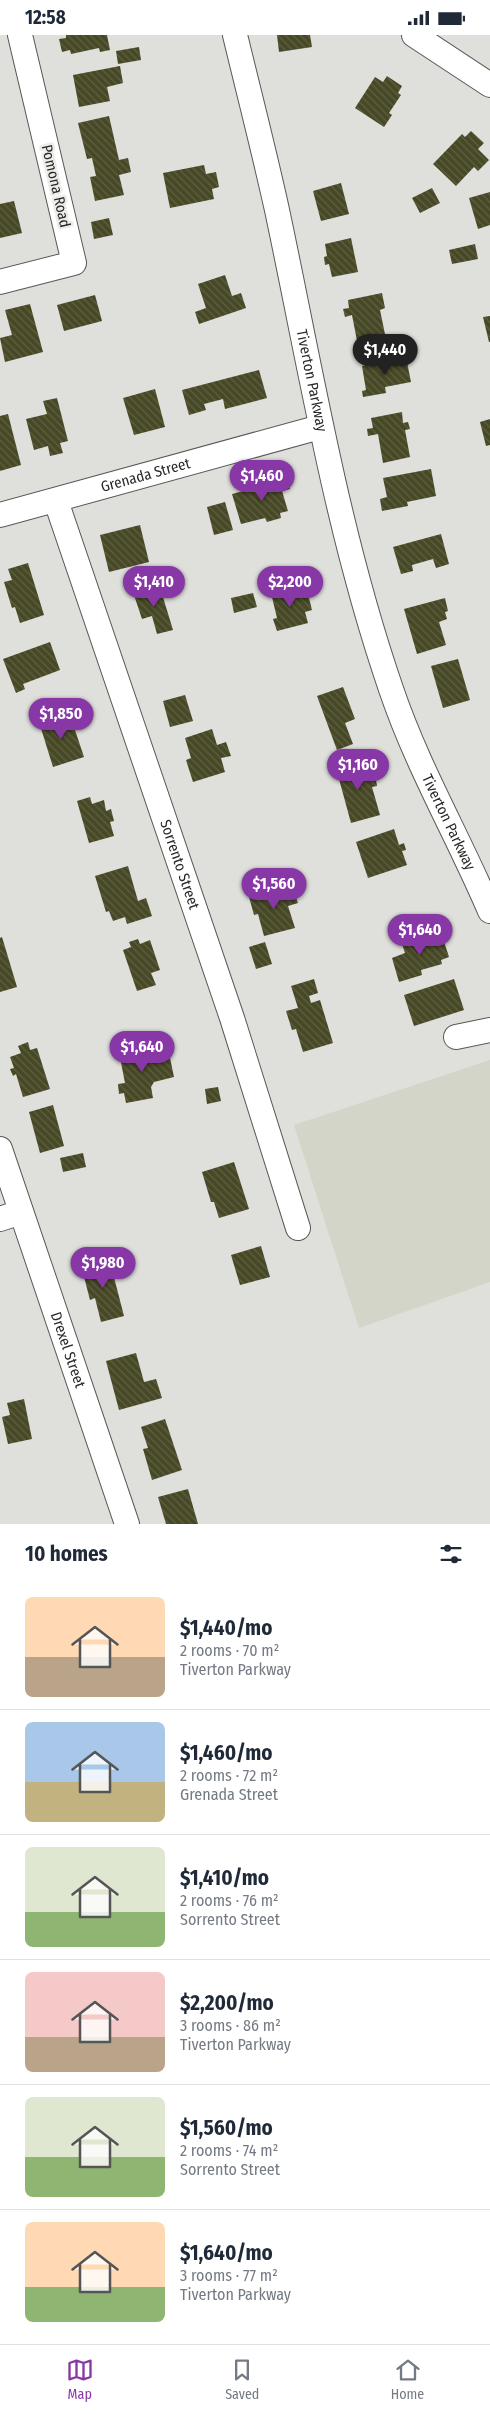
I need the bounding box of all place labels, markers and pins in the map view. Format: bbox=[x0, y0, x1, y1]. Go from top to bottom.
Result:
pin: $1,440 bbox=[344, 333, 426, 376]
pin: $1,460 bbox=[221, 459, 303, 502]
pin: $1,410 bbox=[113, 565, 195, 608]
pin: $2,200 bbox=[249, 565, 331, 608]
pin: $1,850 bbox=[20, 697, 102, 740]
pin: $1,160 bbox=[317, 749, 399, 791]
pin: $1,560 bbox=[233, 867, 315, 910]
pin: $1,640 bbox=[379, 913, 461, 956]
pin: $1,640 bbox=[101, 1031, 183, 1073]
pin: $1,980 bbox=[62, 1247, 144, 1289]

